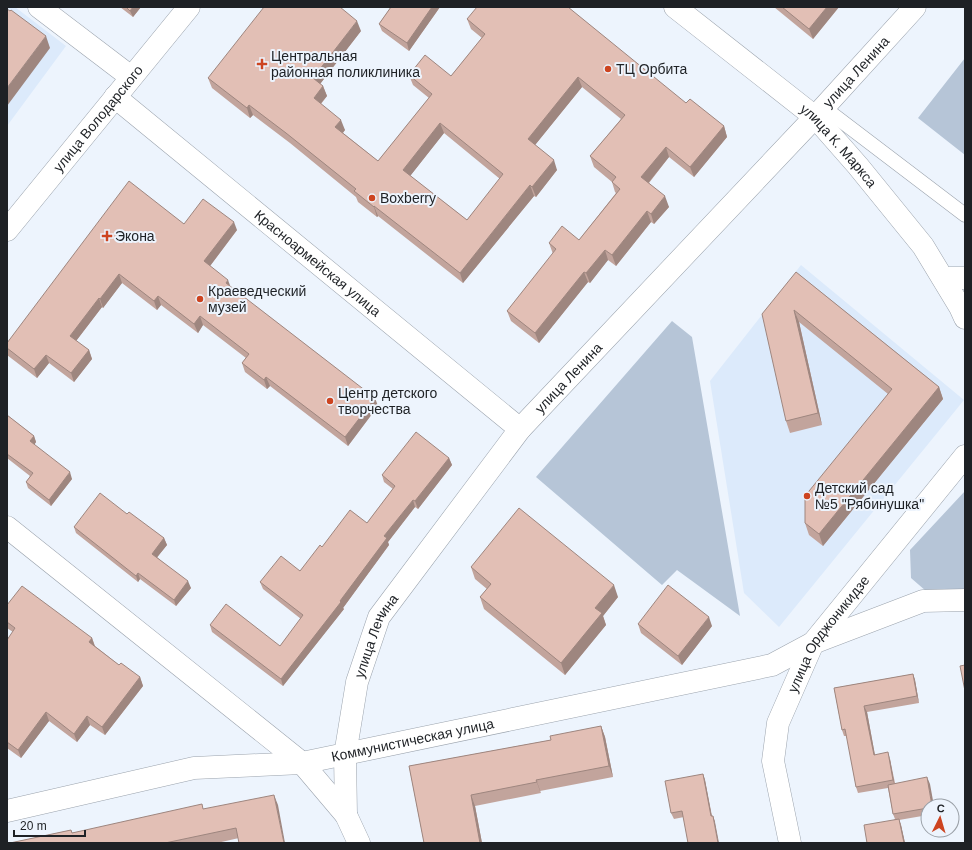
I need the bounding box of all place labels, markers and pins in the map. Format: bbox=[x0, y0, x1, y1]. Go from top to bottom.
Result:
place label: Центральная районная поликлиника bbox=[271, 48, 420, 80]
marker: Центральная районная поликлиника bbox=[256, 58, 268, 70]
place label: ТЦ Орбита bbox=[616, 61, 688, 77]
marker: ТЦ Орбита bbox=[603, 64, 613, 74]
place label: Boxberry bbox=[380, 190, 436, 206]
marker: Boxberry bbox=[367, 193, 377, 203]
place label: Экона bbox=[115, 228, 155, 244]
marker: Экона bbox=[102, 231, 112, 241]
place label: Краеведческий музей bbox=[208, 283, 306, 315]
marker: Краеведческий музей bbox=[195, 294, 205, 304]
place label: Центр детского творчества bbox=[338, 385, 438, 417]
marker: Центр детского творчества bbox=[325, 396, 335, 406]
place label: Детский сад №5 "Рябинушка" bbox=[815, 480, 924, 512]
marker: Детский сад №5 "Рябинушка" bbox=[802, 491, 812, 501]

